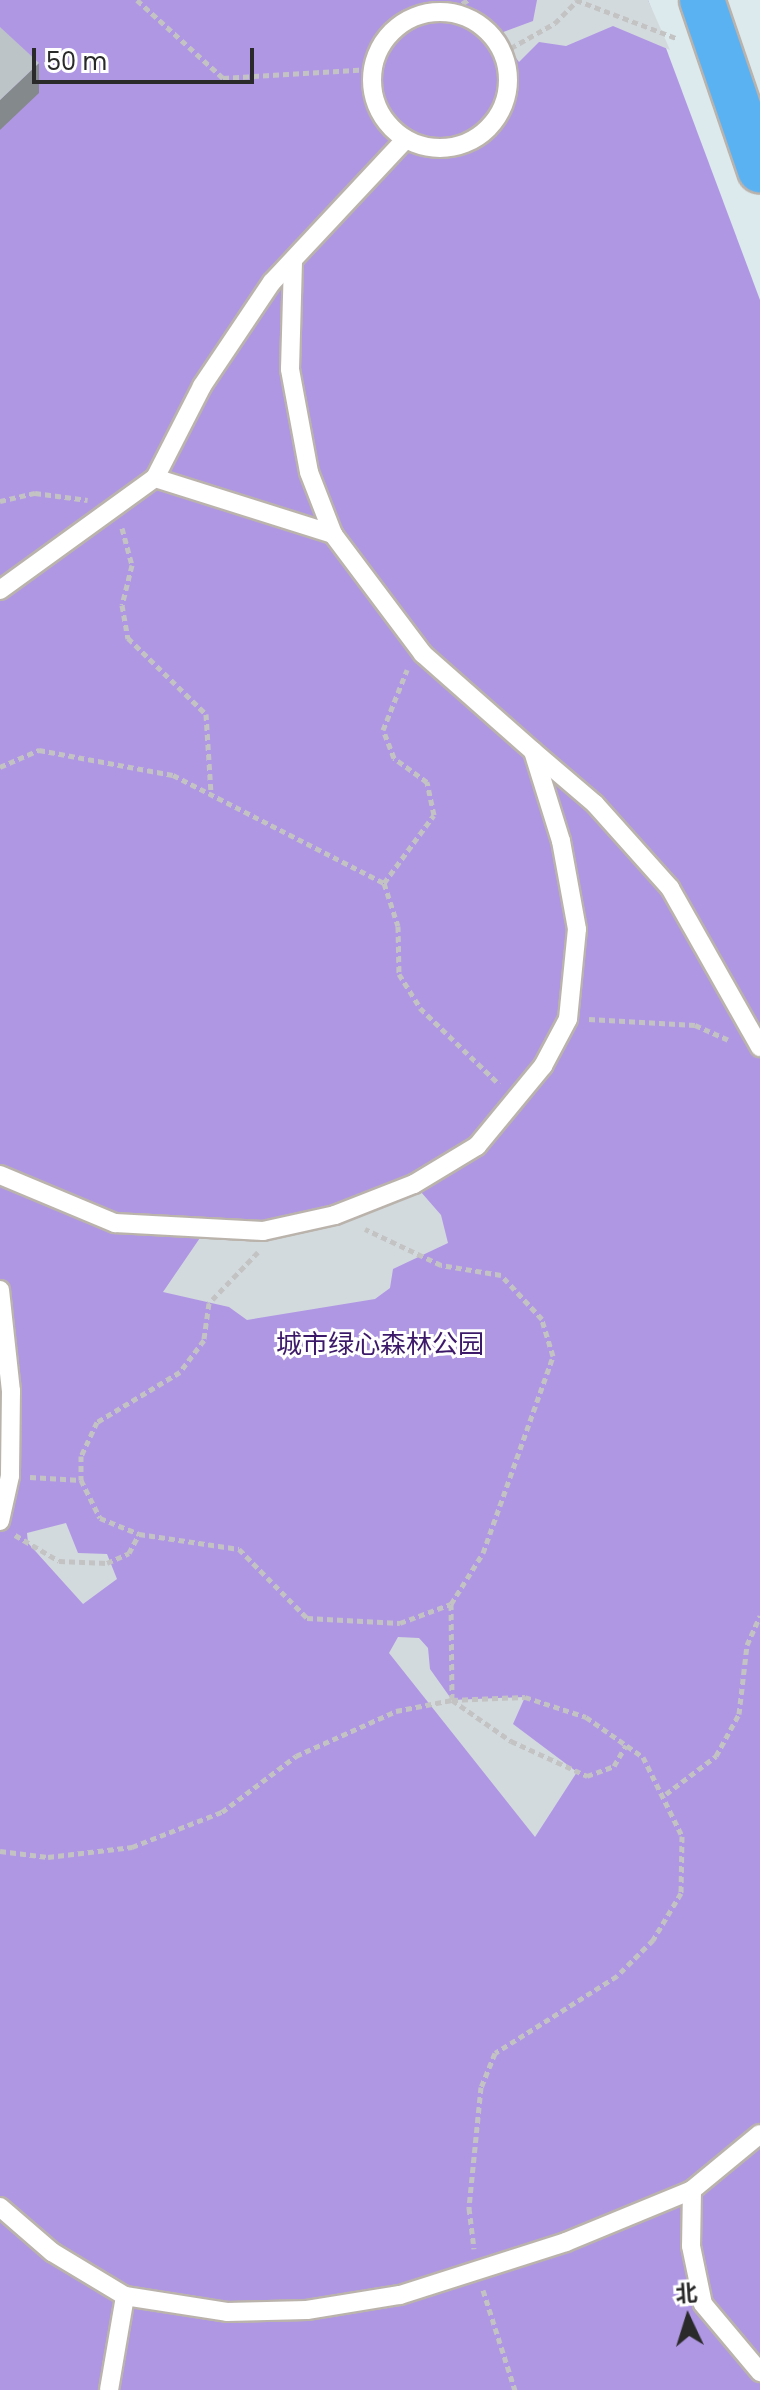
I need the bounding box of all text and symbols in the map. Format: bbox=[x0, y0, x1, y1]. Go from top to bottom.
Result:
scale bar bbox=[36, 32, 258, 82]
text: 50 m bbox=[46, 45, 107, 78]
park label: 城市绿心森林公园 bbox=[276, 1329, 484, 1361]
text: 北 bbox=[674, 2277, 698, 2310]
north arrow bbox=[648, 2278, 728, 2358]

